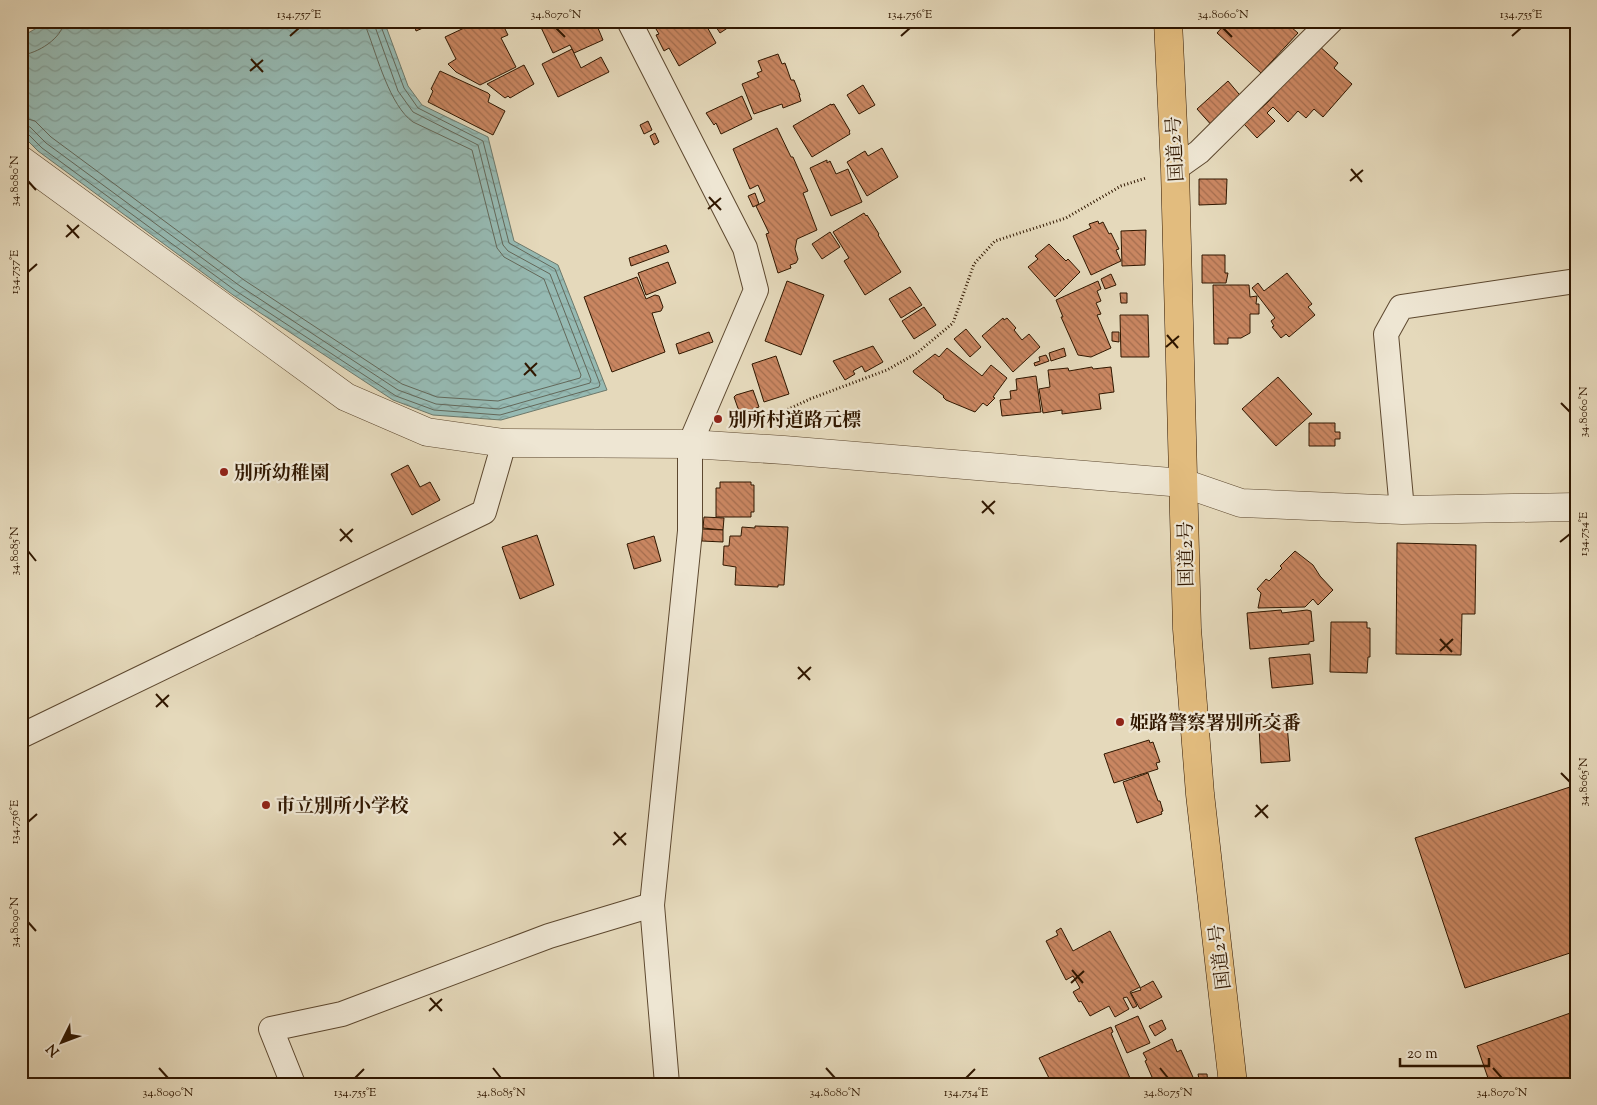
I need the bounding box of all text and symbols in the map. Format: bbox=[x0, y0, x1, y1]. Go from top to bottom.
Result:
text: 134.757°E bbox=[277, 6, 322, 24]
text: 34.8070°N bbox=[531, 6, 582, 24]
text: 134.756°E bbox=[888, 6, 933, 24]
text: 34.8060°N bbox=[1197, 6, 1249, 24]
text: 134.755°E bbox=[1500, 6, 1543, 24]
street label: 国道2号 bbox=[1161, 115, 1192, 182]
text: 34.8080°N bbox=[6, 155, 24, 207]
text: 134.757°E bbox=[6, 249, 24, 294]
text: 34.8060°N bbox=[1575, 386, 1593, 438]
place label: 別所村道路元標 bbox=[728, 408, 861, 435]
marker: 別所村道路元標 bbox=[712, 413, 724, 425]
place label: 別所幼稚園 bbox=[234, 461, 329, 488]
marker: 別所幼稚園 bbox=[218, 466, 230, 478]
text: 134.754°E bbox=[1575, 511, 1593, 556]
street label: 国道2号 bbox=[1173, 521, 1202, 587]
text: 34.8085°N bbox=[6, 526, 24, 576]
place label: 姫路警察署別所交番 bbox=[1130, 711, 1301, 738]
marker: 姫路警察署別所交番 bbox=[1114, 716, 1126, 728]
text: 34.8065°N bbox=[1575, 757, 1593, 807]
place label: 市立別所小学校 bbox=[276, 794, 409, 821]
text: 134.756°E bbox=[6, 799, 24, 844]
marker: 市立別所小学校 bbox=[260, 799, 272, 811]
text: 34.8090°N bbox=[6, 896, 24, 947]
street label: 国道2号 bbox=[1204, 922, 1239, 991]
north arrow bbox=[38, 1018, 88, 1068]
scale bar bbox=[1400, 1035, 1488, 1067]
text: N bbox=[43, 1039, 65, 1060]
text: 20 m bbox=[1407, 1044, 1438, 1065]
text: 34.8090°N bbox=[143, 1084, 194, 1102]
text: 134.755°E bbox=[334, 1084, 377, 1102]
text: 34.8085°N bbox=[476, 1084, 526, 1102]
text: 34.8080°N bbox=[809, 1084, 861, 1102]
text: 134.754°E bbox=[944, 1084, 989, 1102]
text: 34.8075°N bbox=[1143, 1084, 1193, 1102]
text: 34.8070°N bbox=[1477, 1084, 1528, 1102]

